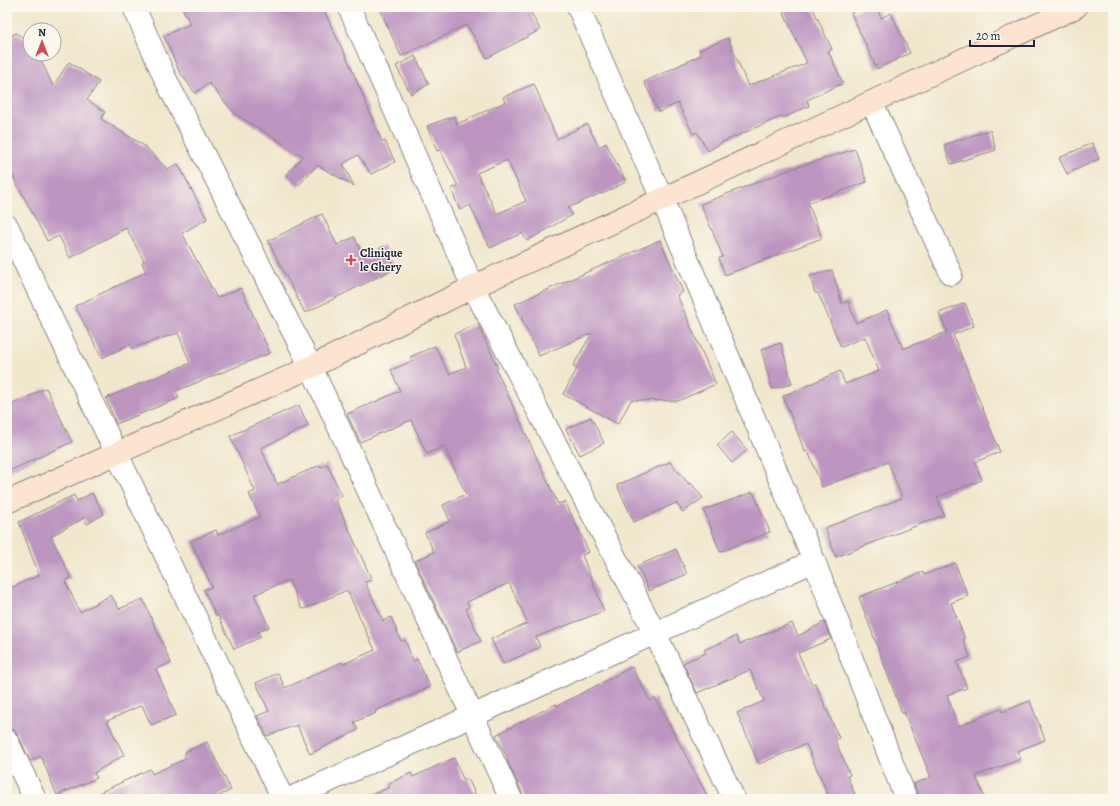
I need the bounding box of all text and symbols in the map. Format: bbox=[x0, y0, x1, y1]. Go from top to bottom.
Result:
north arrow bbox=[22, 22, 62, 62]
scale bar bbox=[970, 22, 1034, 48]
text: N bbox=[38, 25, 46, 40]
text: 20 m bbox=[976, 28, 1000, 44]
place label: Clinique le Ghery bbox=[360, 245, 403, 275]
marker: Clinique le Ghery bbox=[345, 254, 357, 266]

